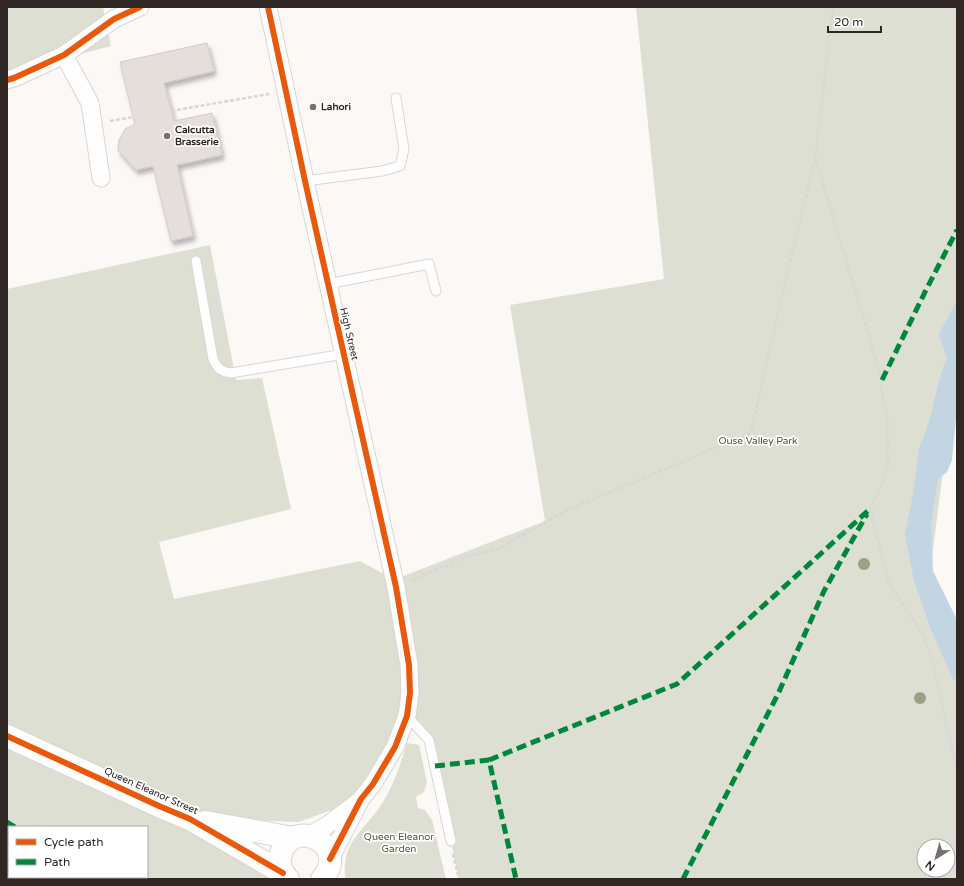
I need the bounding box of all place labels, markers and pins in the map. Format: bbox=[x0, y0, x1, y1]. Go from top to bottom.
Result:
place label: Lahori bbox=[321, 101, 351, 113]
marker: Lahori bbox=[308, 102, 318, 112]
place label: Calcutta Brasserie bbox=[175, 124, 219, 148]
marker: Calcutta Brasserie bbox=[162, 131, 172, 141]

